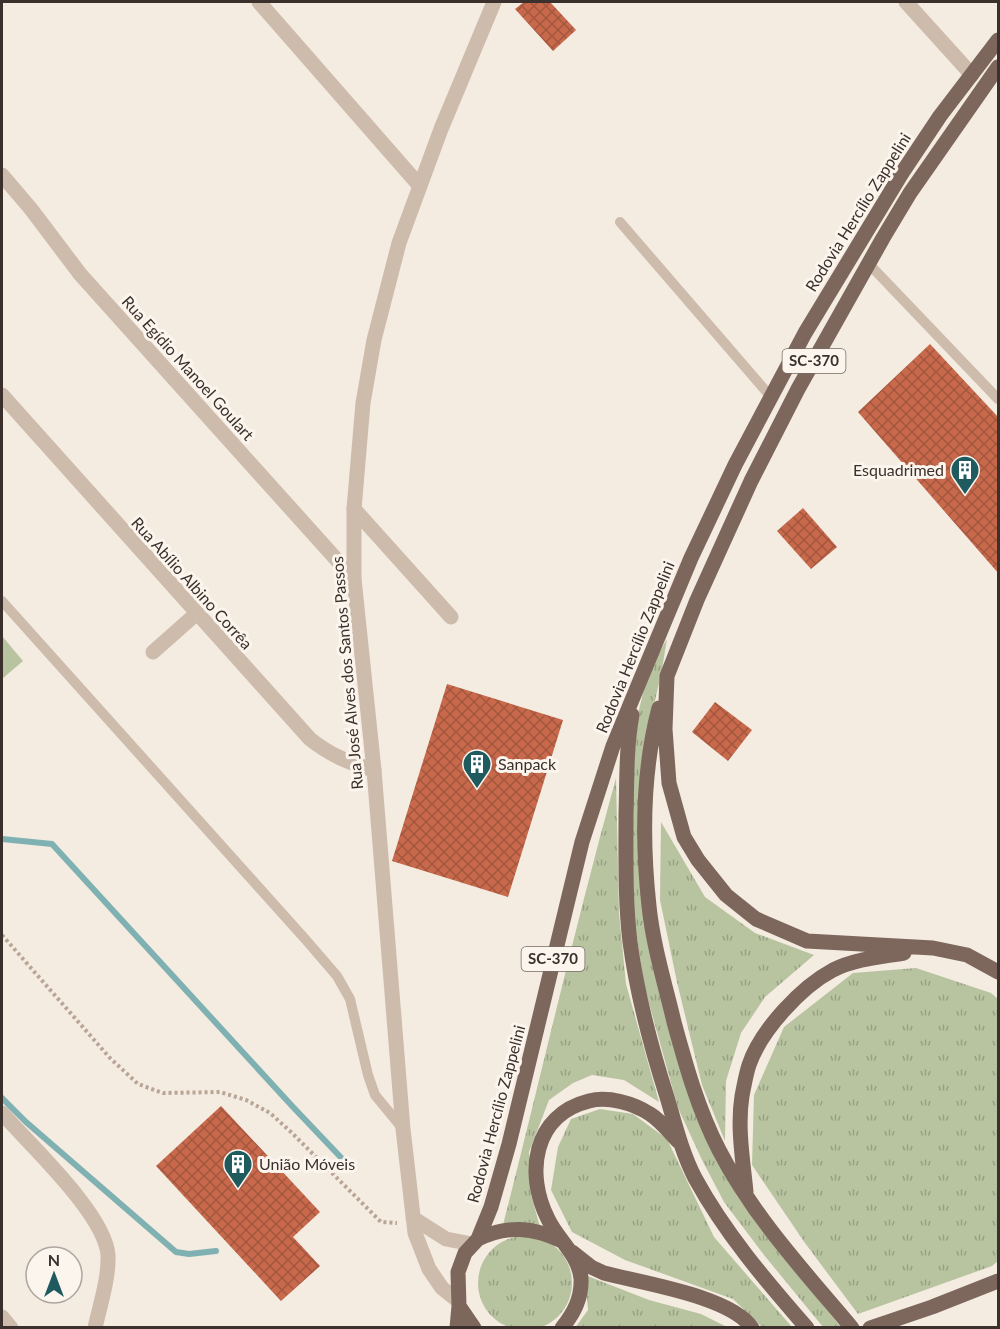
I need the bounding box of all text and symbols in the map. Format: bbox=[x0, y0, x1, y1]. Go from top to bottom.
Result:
street label: Rodovia Hercílio Zappelini bbox=[801, 129, 914, 294]
street label: Rua Egídio Manoel Goulart bbox=[119, 292, 258, 444]
road number: SC-370 bbox=[782, 349, 846, 373]
building icon: Esquadrimed bbox=[949, 454, 981, 496]
place label: Esquadrimed bbox=[853, 460, 944, 479]
street label: Rua Abílio Albino Corrêa bbox=[128, 513, 257, 653]
street label: Rua José Alves dos Santos Passos bbox=[327, 556, 366, 790]
street label: Rodovia Hercílio Zappelini bbox=[591, 558, 678, 735]
building icon: Sanpack bbox=[461, 748, 493, 790]
place label: Sanpack bbox=[498, 754, 557, 773]
road number: SC-370 bbox=[522, 947, 584, 971]
street label: Rodovia Hercílio Zappelini bbox=[463, 1023, 528, 1205]
building icon: União Móveis bbox=[222, 1148, 254, 1190]
place label: União Móveis bbox=[259, 1154, 355, 1173]
north arrow bbox=[24, 1245, 84, 1305]
text: N bbox=[48, 1250, 60, 1269]

